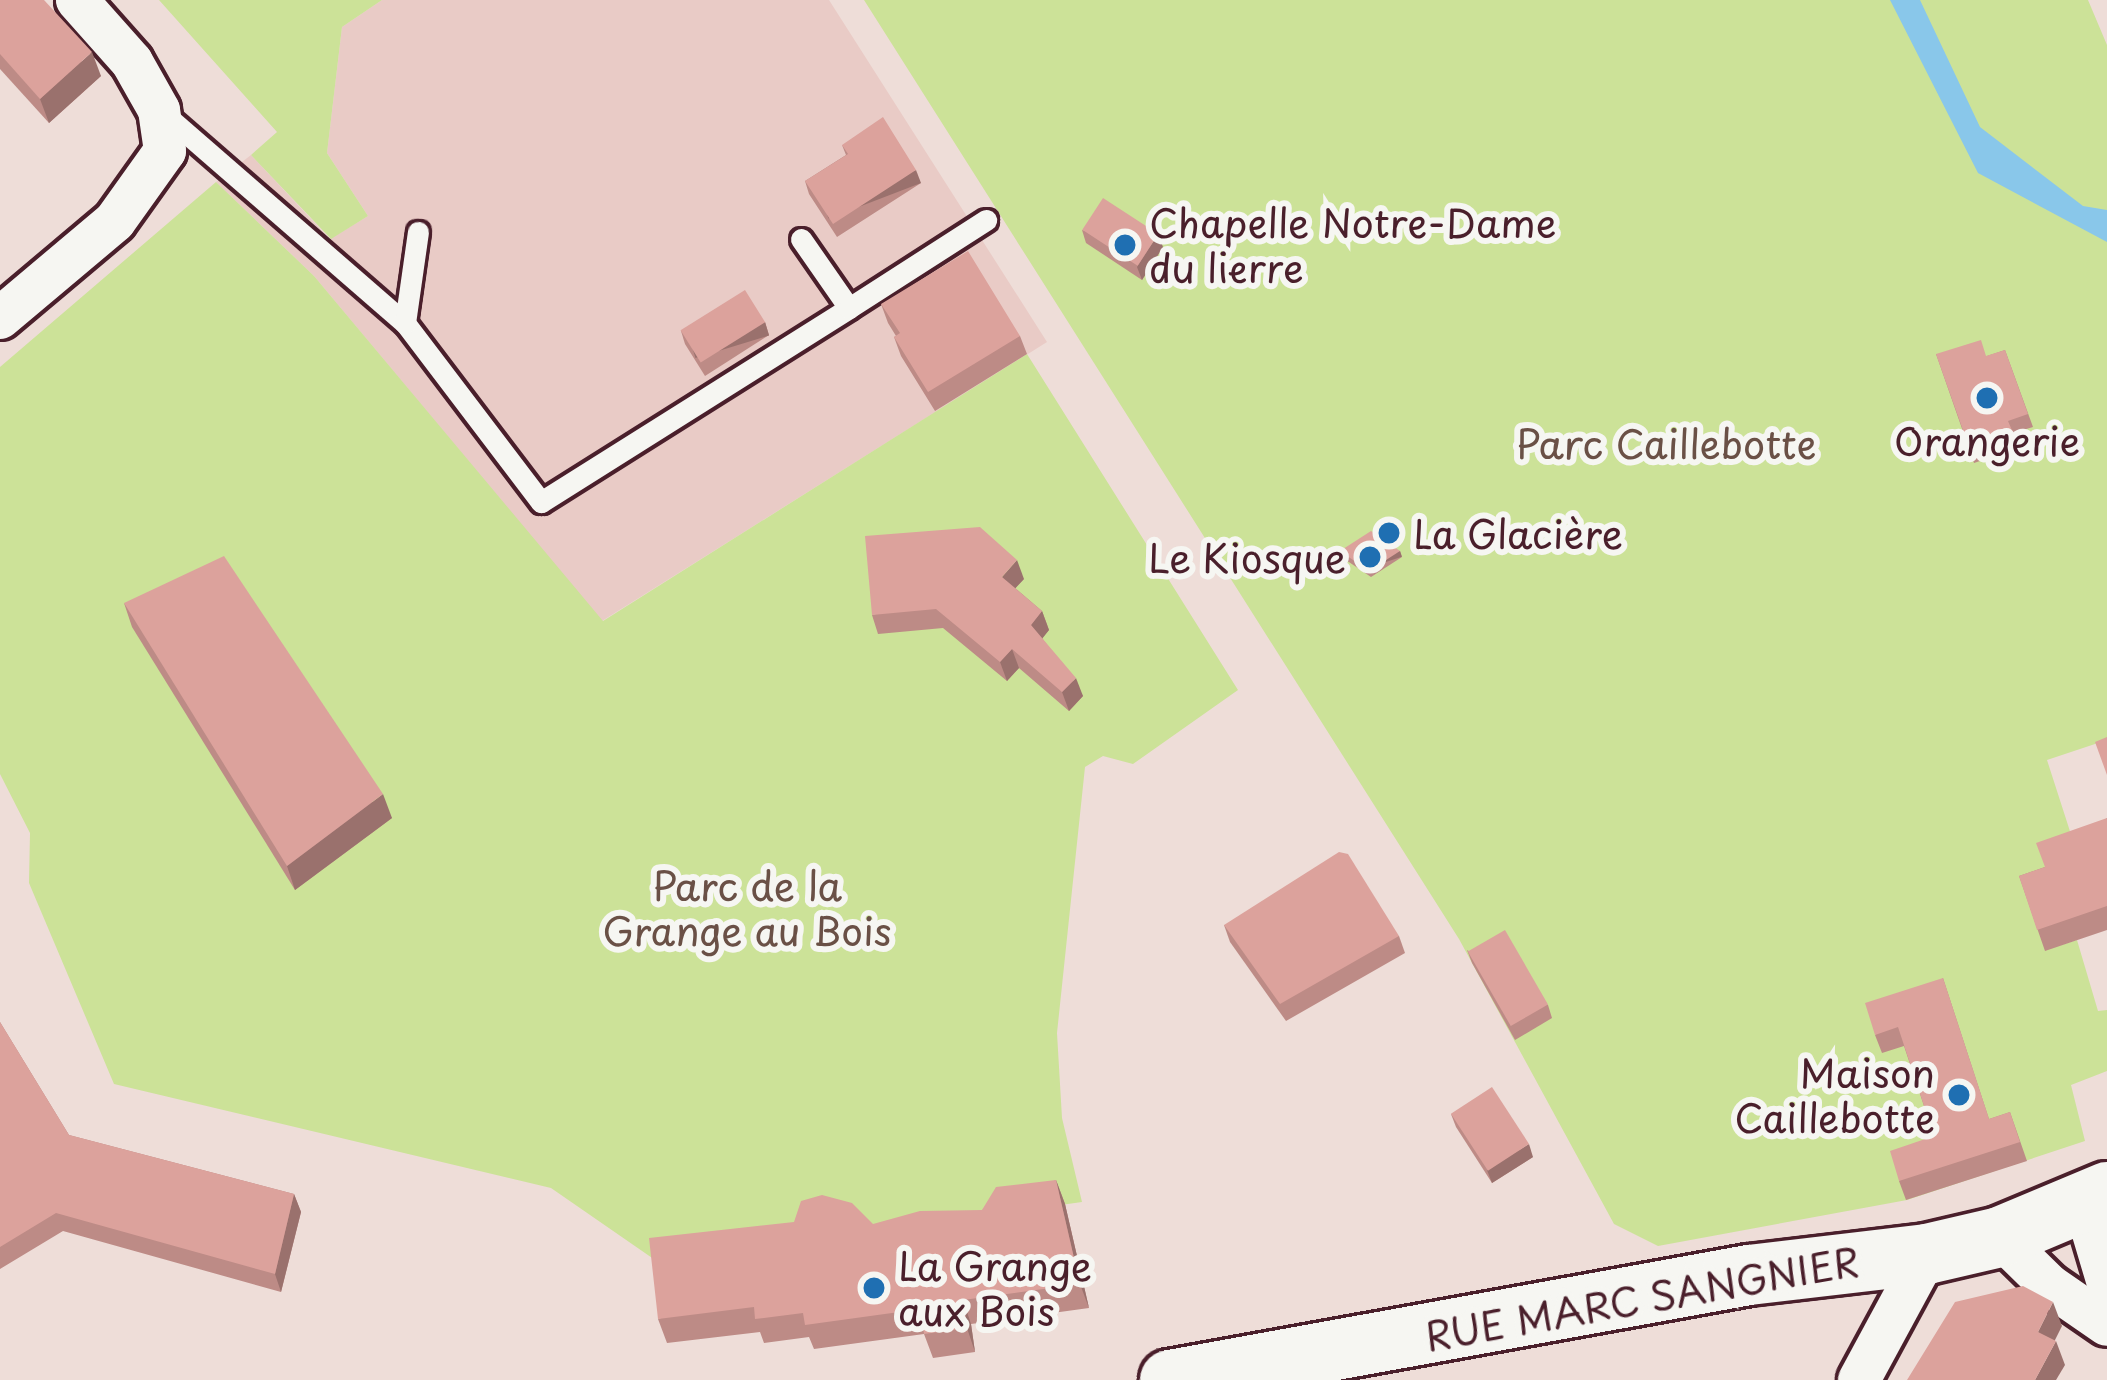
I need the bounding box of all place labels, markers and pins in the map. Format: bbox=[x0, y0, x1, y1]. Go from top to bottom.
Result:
place label: Chapelle Notre-Dame du lierre bbox=[1149, 200, 1558, 291]
marker: Chapelle Notre-Dame du lierre bbox=[1112, 232, 1138, 258]
marker: Orangerie bbox=[1974, 385, 2000, 411]
place label: Orangerie bbox=[1894, 417, 2080, 463]
place label: La Glacière bbox=[1413, 510, 1629, 556]
marker: La Glacière bbox=[1376, 520, 1402, 546]
place label: Le Kiosque bbox=[1147, 534, 1346, 580]
marker: Le Kiosque bbox=[1357, 544, 1383, 570]
place label: Maison Caillebotte bbox=[1734, 1050, 1935, 1141]
marker: Maison Caillebotte bbox=[1946, 1082, 1972, 1108]
place label: La Grange aux Bois bbox=[898, 1243, 1096, 1334]
marker: La Grange aux Bois bbox=[861, 1275, 887, 1301]

